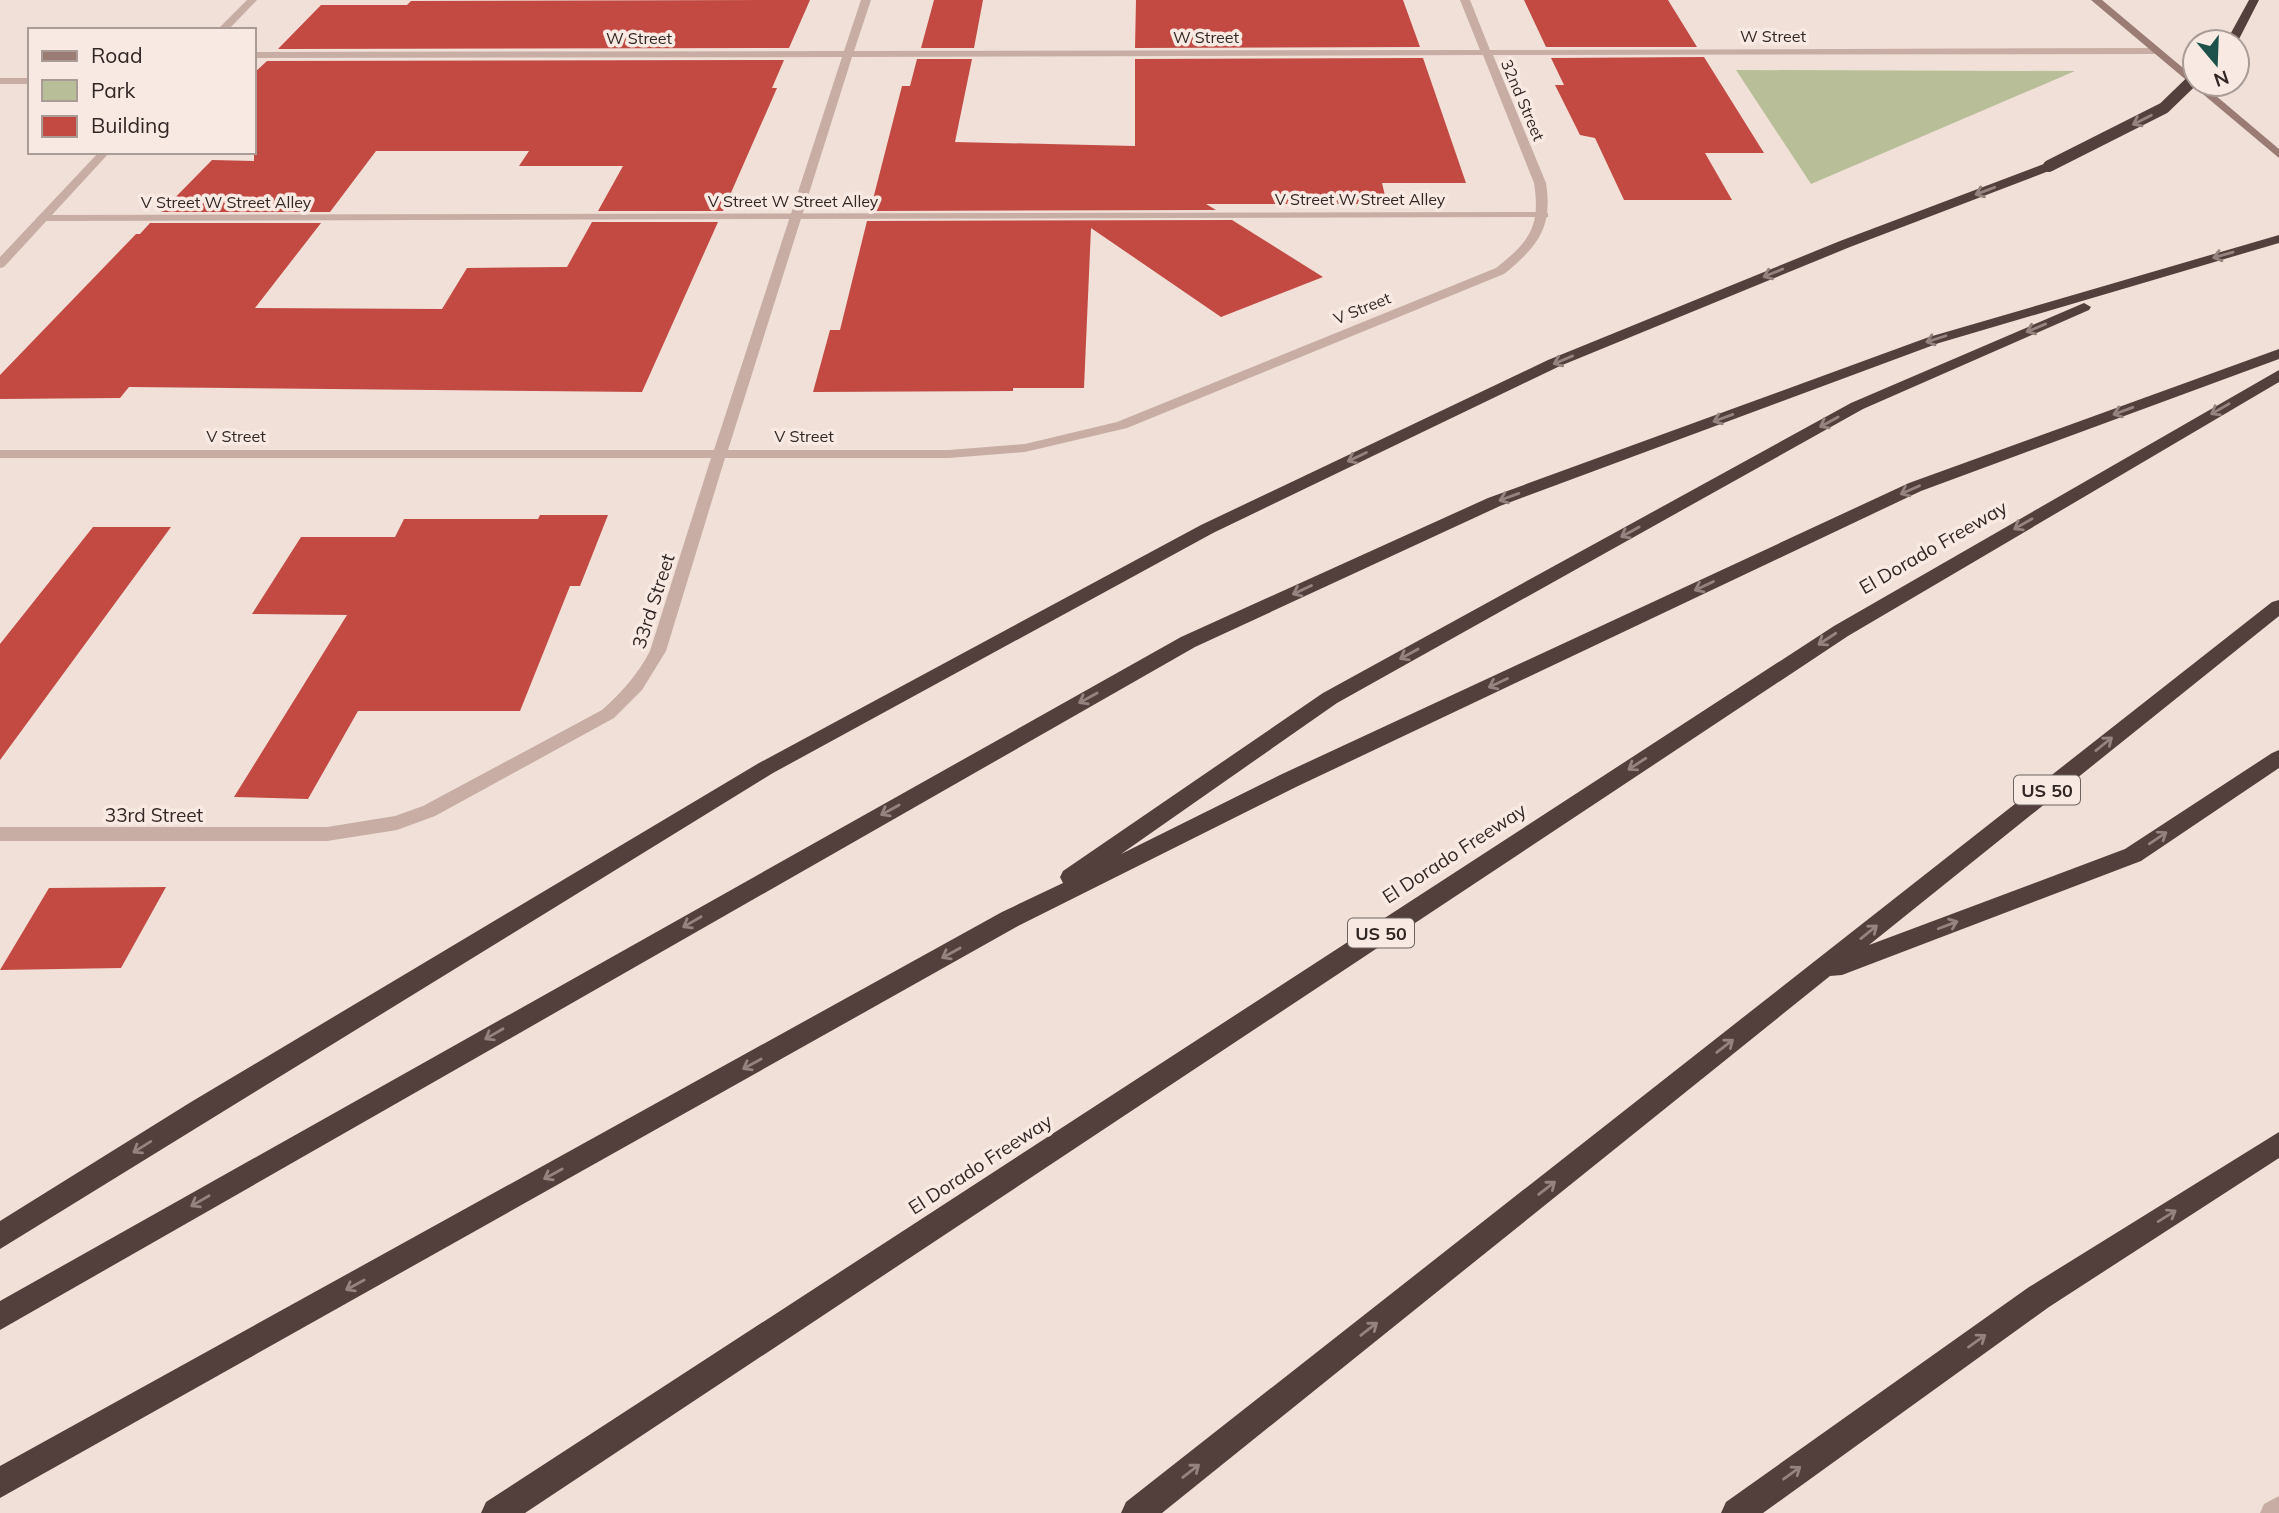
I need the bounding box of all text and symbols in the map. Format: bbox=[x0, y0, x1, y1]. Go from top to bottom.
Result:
street label: W Street bbox=[1740, 26, 1807, 46]
street label: W Street bbox=[1173, 27, 1240, 47]
legend bbox=[28, 28, 256, 154]
street label: W Street bbox=[606, 28, 673, 48]
north arrow bbox=[2181, 28, 2251, 98]
text: Road bbox=[91, 42, 142, 68]
street label: 32nd Street bbox=[1497, 56, 1549, 144]
text: N bbox=[2211, 65, 2232, 93]
text: Park bbox=[91, 77, 135, 103]
text: Building bbox=[91, 112, 170, 138]
one-way arrow bbox=[2132, 113, 2153, 127]
one-way arrow bbox=[1974, 185, 1996, 198]
street label: V Street W Street Alley bbox=[1275, 189, 1446, 209]
street label: V Street W Street Alley bbox=[708, 191, 879, 211]
street label: V Street W Street Alley bbox=[141, 192, 312, 212]
one-way arrow bbox=[2212, 250, 2234, 263]
one-way arrow bbox=[1763, 268, 1784, 281]
street label: V Street bbox=[1331, 287, 1394, 328]
one-way arrow bbox=[2026, 322, 2047, 335]
one-way arrow bbox=[1926, 334, 1948, 347]
one-way arrow bbox=[1552, 354, 1574, 367]
one-way arrow bbox=[2210, 402, 2230, 416]
one-way arrow bbox=[2112, 406, 2134, 418]
one-way arrow bbox=[1712, 413, 1734, 425]
one-way arrow bbox=[1819, 416, 1840, 429]
street label: V Street bbox=[206, 426, 266, 446]
street label: V Street bbox=[774, 426, 834, 446]
one-way arrow bbox=[1347, 451, 1368, 465]
one-way arrow bbox=[1899, 484, 1921, 497]
one-way arrow bbox=[1499, 491, 1521, 504]
street label: El Dorado Freeway bbox=[1855, 495, 2011, 599]
one-way arrow bbox=[2014, 517, 2034, 531]
one-way arrow bbox=[1620, 526, 1641, 539]
street label: 33rd Street bbox=[626, 550, 680, 652]
one-way arrow bbox=[1693, 580, 1715, 593]
one-way arrow bbox=[1292, 584, 1313, 597]
one-way arrow bbox=[1818, 633, 1838, 647]
one-way arrow bbox=[1400, 647, 1420, 661]
one-way arrow bbox=[1487, 677, 1509, 690]
one-way arrow bbox=[1079, 691, 1099, 705]
one-way arrow bbox=[2094, 737, 2113, 752]
one-way arrow bbox=[1628, 757, 1647, 772]
road number: US 50 bbox=[2014, 776, 2080, 804]
street label: El Dorado Freeway bbox=[1378, 798, 1530, 908]
street label: 33rd Street bbox=[105, 803, 204, 827]
one-way arrow bbox=[880, 804, 901, 817]
one-way arrow bbox=[2148, 831, 2167, 845]
one-way arrow bbox=[682, 915, 702, 929]
one-way arrow bbox=[1937, 917, 1959, 930]
road number: US 50 bbox=[1348, 918, 1414, 948]
one-way arrow bbox=[1859, 925, 1878, 940]
one-way arrow bbox=[941, 946, 961, 960]
one-way arrow bbox=[484, 1028, 505, 1041]
one-way arrow bbox=[1716, 1039, 1734, 1054]
one-way arrow bbox=[742, 1058, 763, 1071]
street label: El Dorado Freeway bbox=[904, 1109, 1056, 1219]
one-way arrow bbox=[133, 1140, 153, 1154]
one-way arrow bbox=[544, 1167, 564, 1181]
one-way arrow bbox=[1538, 1180, 1556, 1195]
one-way arrow bbox=[190, 1195, 211, 1208]
one-way arrow bbox=[2157, 1208, 2176, 1223]
one-way arrow bbox=[345, 1278, 365, 1292]
one-way arrow bbox=[1359, 1322, 1378, 1337]
one-way arrow bbox=[1967, 1334, 1986, 1348]
one-way arrow bbox=[1181, 1463, 1199, 1478]
one-way arrow bbox=[1782, 1466, 1801, 1480]

